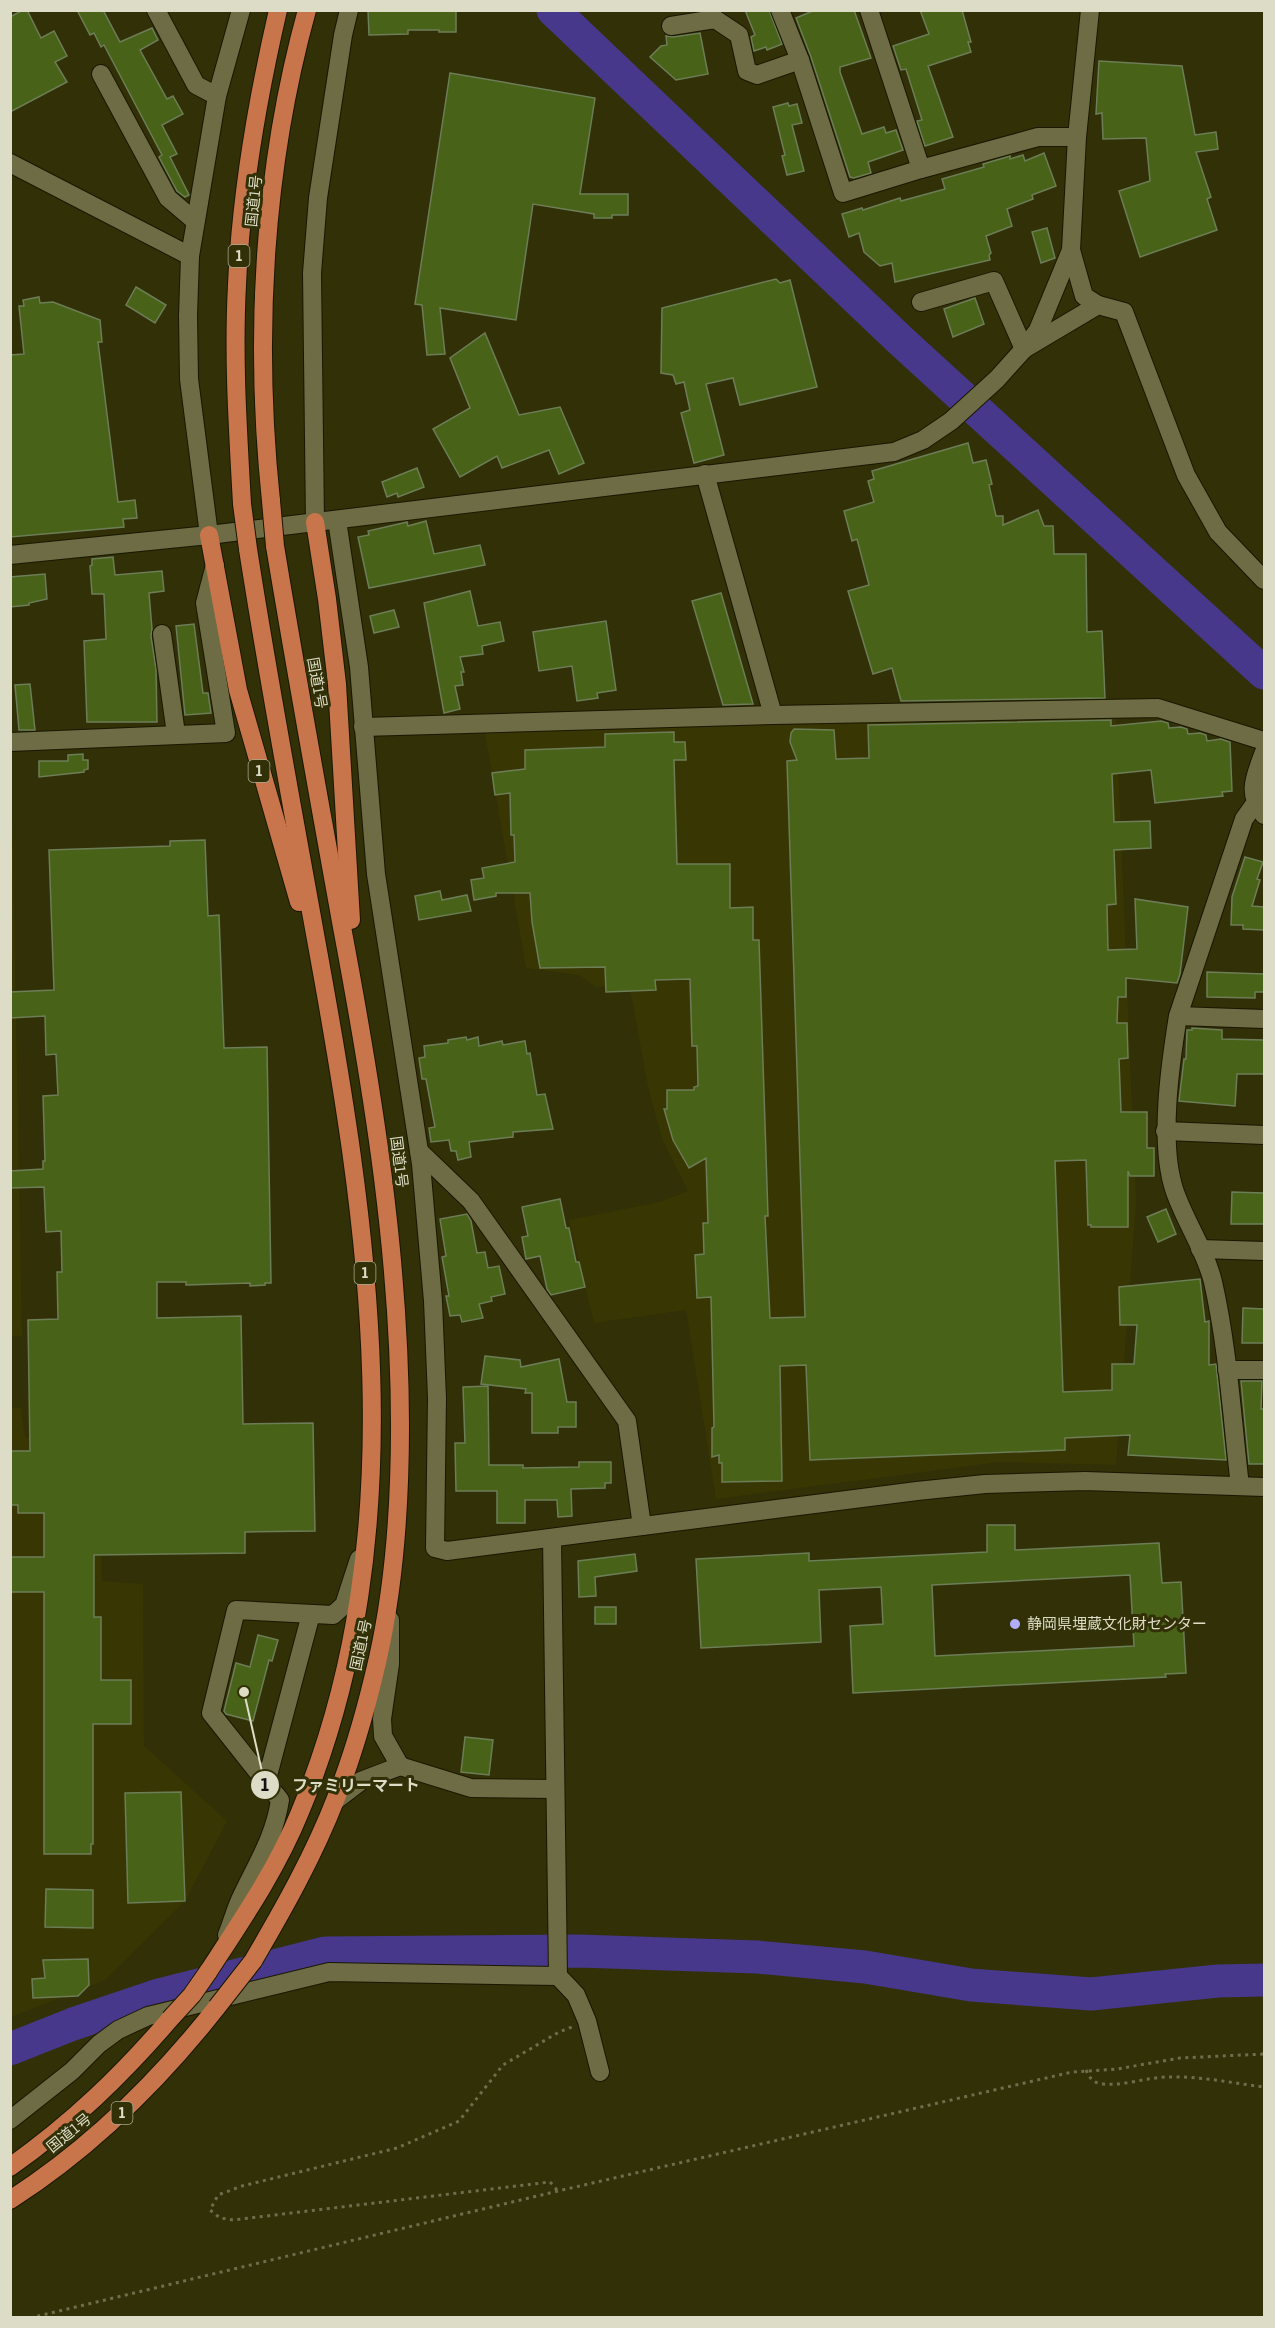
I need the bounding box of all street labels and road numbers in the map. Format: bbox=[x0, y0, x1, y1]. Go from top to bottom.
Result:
street label: 国道1号 bbox=[242, 174, 265, 228]
road number: 1 bbox=[228, 245, 250, 267]
street label: 国道1号 bbox=[305, 656, 330, 710]
road number: 1 bbox=[248, 760, 270, 782]
street label: 国道1号 bbox=[388, 1135, 411, 1189]
road number: 1 bbox=[354, 1262, 376, 1284]
street label: 国道1号 bbox=[347, 1618, 374, 1672]
road number: 1 bbox=[112, 2102, 132, 2124]
street label: 国道1号 bbox=[43, 2110, 94, 2156]

